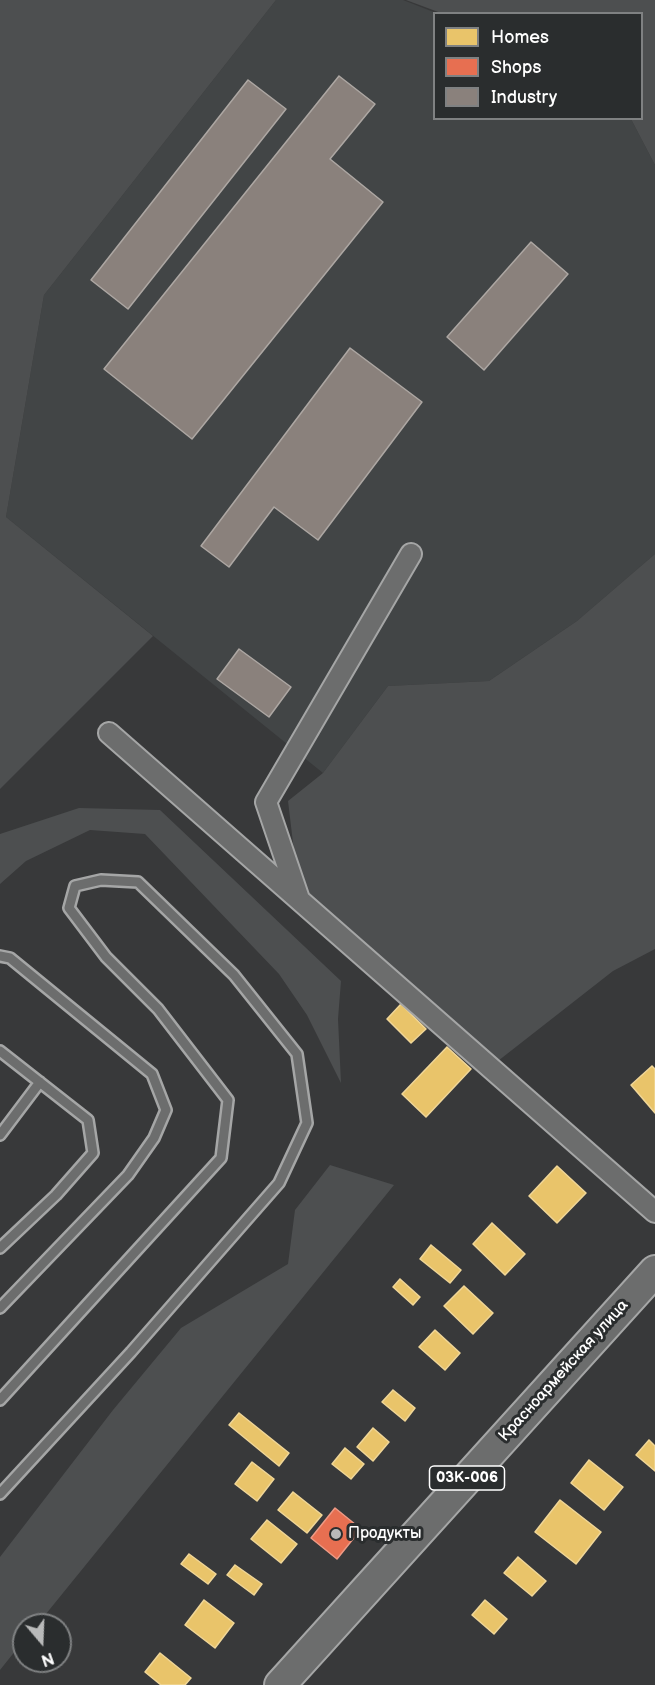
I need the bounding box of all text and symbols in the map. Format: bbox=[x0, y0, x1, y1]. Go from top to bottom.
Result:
legend bbox=[433, 12, 643, 120]
text: Homes bbox=[491, 27, 549, 48]
text: Shops bbox=[491, 57, 541, 78]
text: Industry bbox=[491, 87, 557, 108]
street label: Красноармейская улица bbox=[495, 1296, 633, 1446]
road number: 03К-006 bbox=[430, 1466, 504, 1490]
place label: Продукты bbox=[348, 1524, 421, 1544]
marker: Продукты bbox=[329, 1527, 343, 1541]
north arrow bbox=[12, 1613, 72, 1673]
text: N bbox=[39, 1648, 56, 1670]

